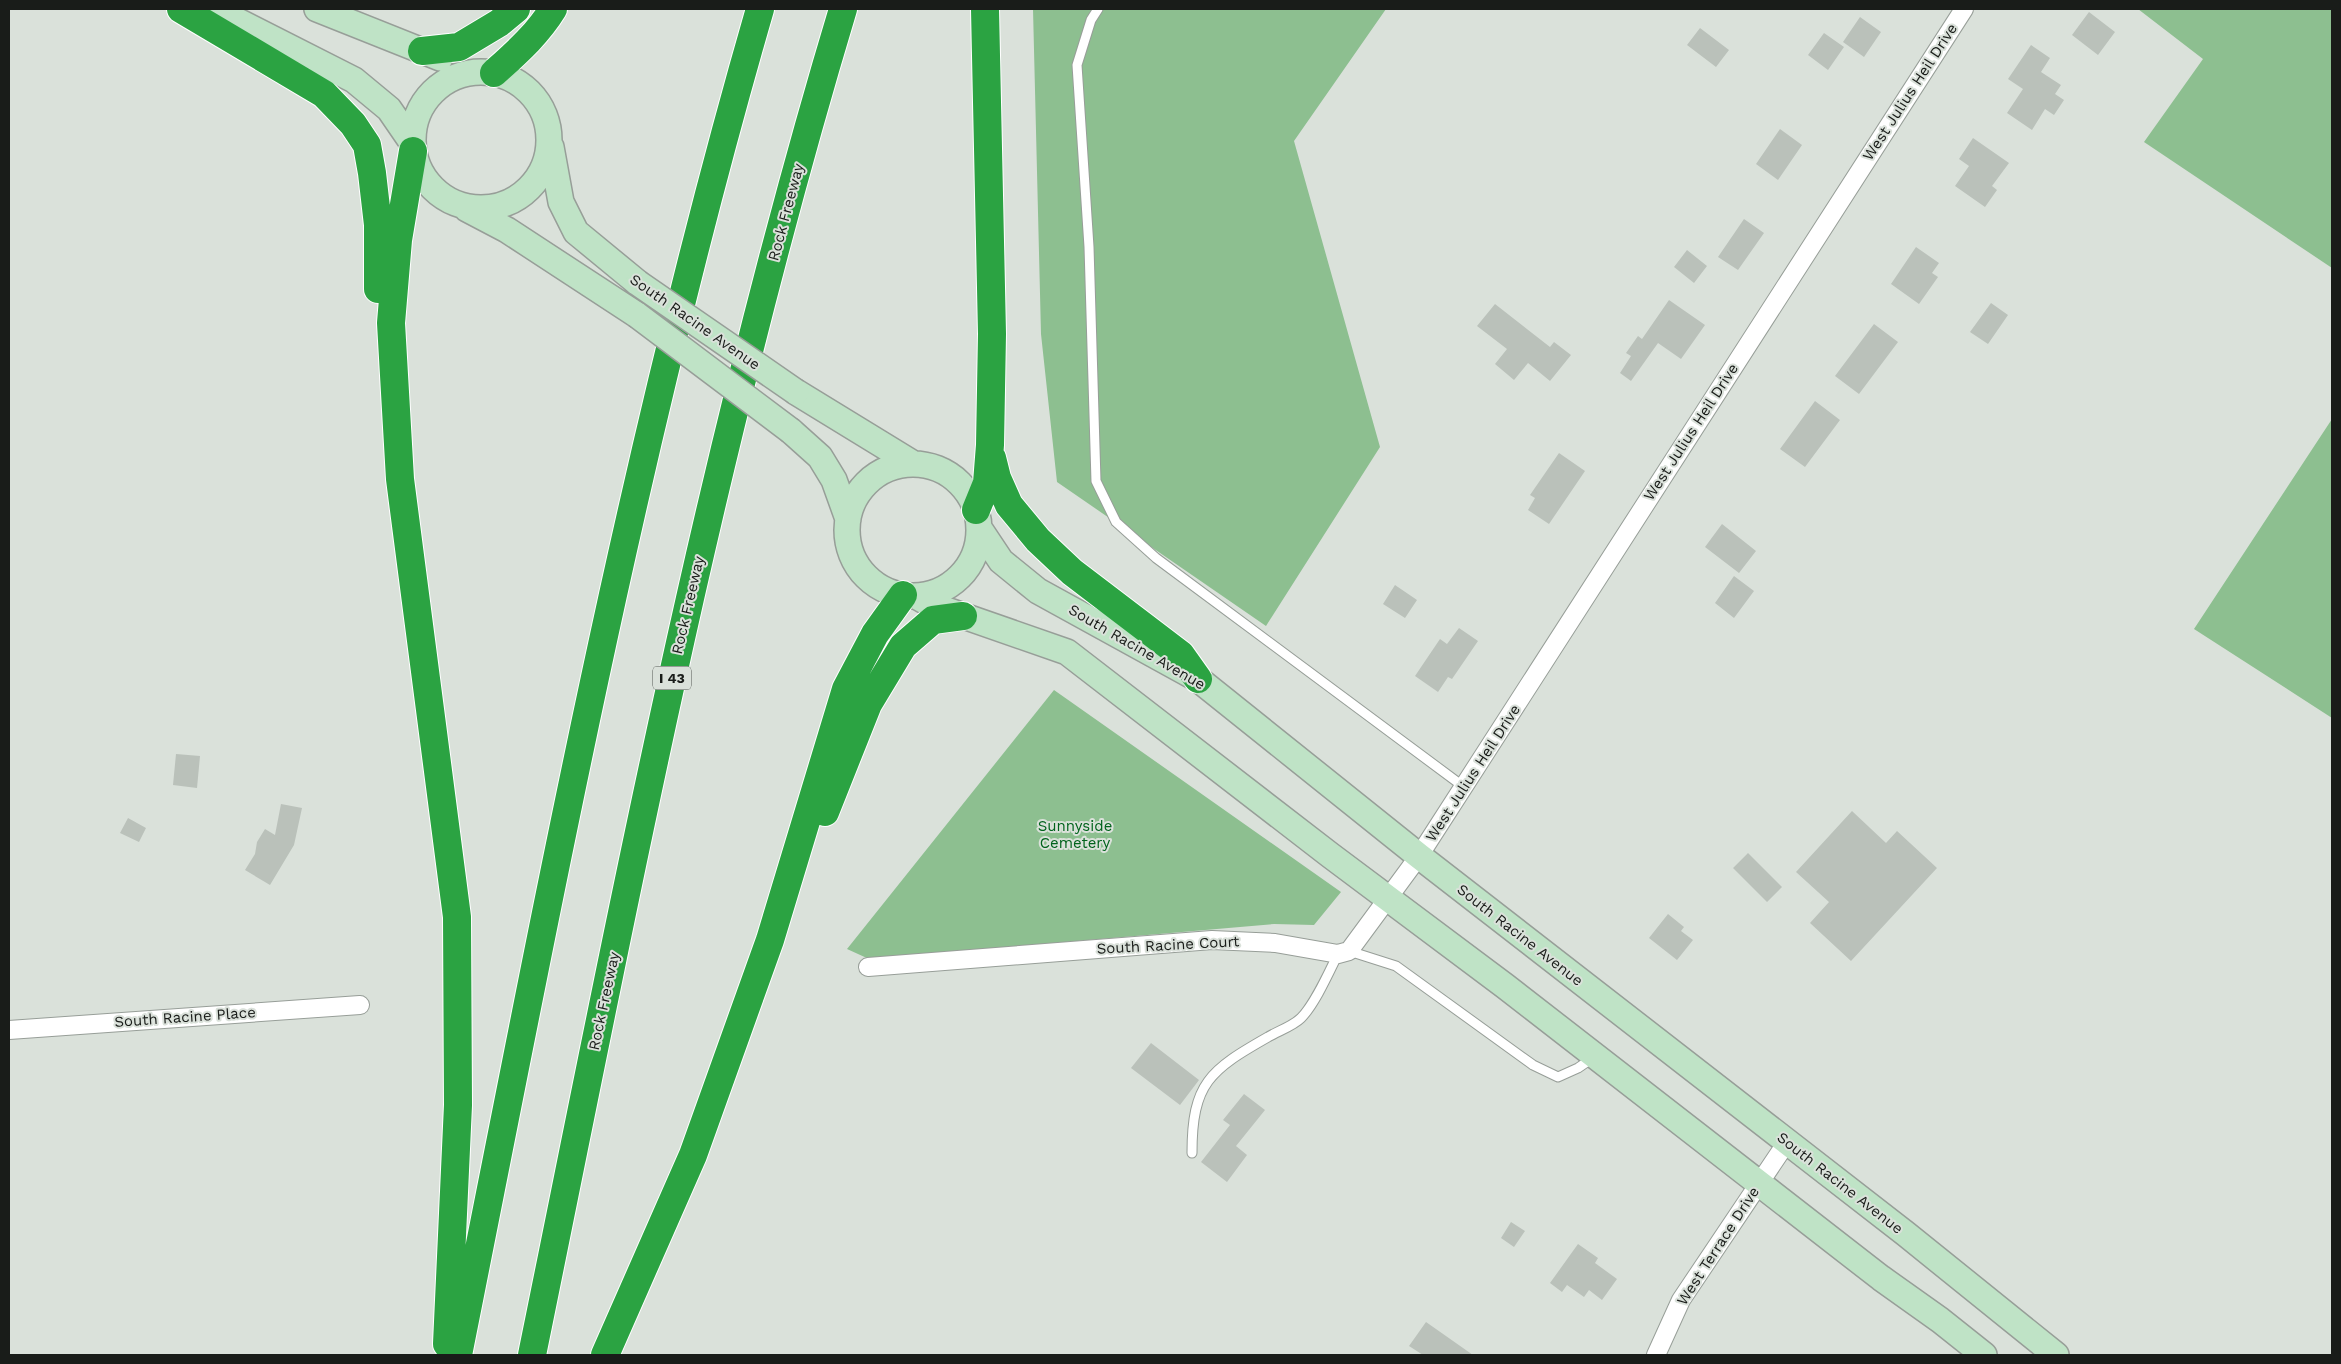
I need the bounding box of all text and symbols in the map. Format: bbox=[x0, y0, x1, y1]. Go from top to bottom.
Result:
street label: West Julius Heil Drive bbox=[1859, 20, 1961, 164]
street label: Rock Freeway bbox=[764, 161, 808, 263]
street label: South Racine Avenue bbox=[626, 270, 764, 374]
street label: West Julius Heil Drive bbox=[1640, 360, 1742, 504]
street label: Rock Freeway bbox=[668, 554, 708, 656]
street label: South Racine Avenue bbox=[1065, 600, 1209, 694]
road number: I 43 bbox=[653, 666, 691, 690]
street label: West Julius Heil Drive bbox=[1422, 701, 1524, 845]
park label: Sunnyside Cemetery bbox=[1038, 817, 1112, 852]
street label: South Racine Avenue bbox=[1453, 880, 1587, 990]
street label: South Racine Court bbox=[1096, 932, 1241, 958]
street label: Rock Freeway bbox=[585, 950, 623, 1052]
street label: South Racine Place bbox=[114, 1003, 256, 1031]
street label: South Racine Avenue bbox=[1773, 1128, 1907, 1238]
street label: West Terrace Drive bbox=[1673, 1183, 1763, 1309]

